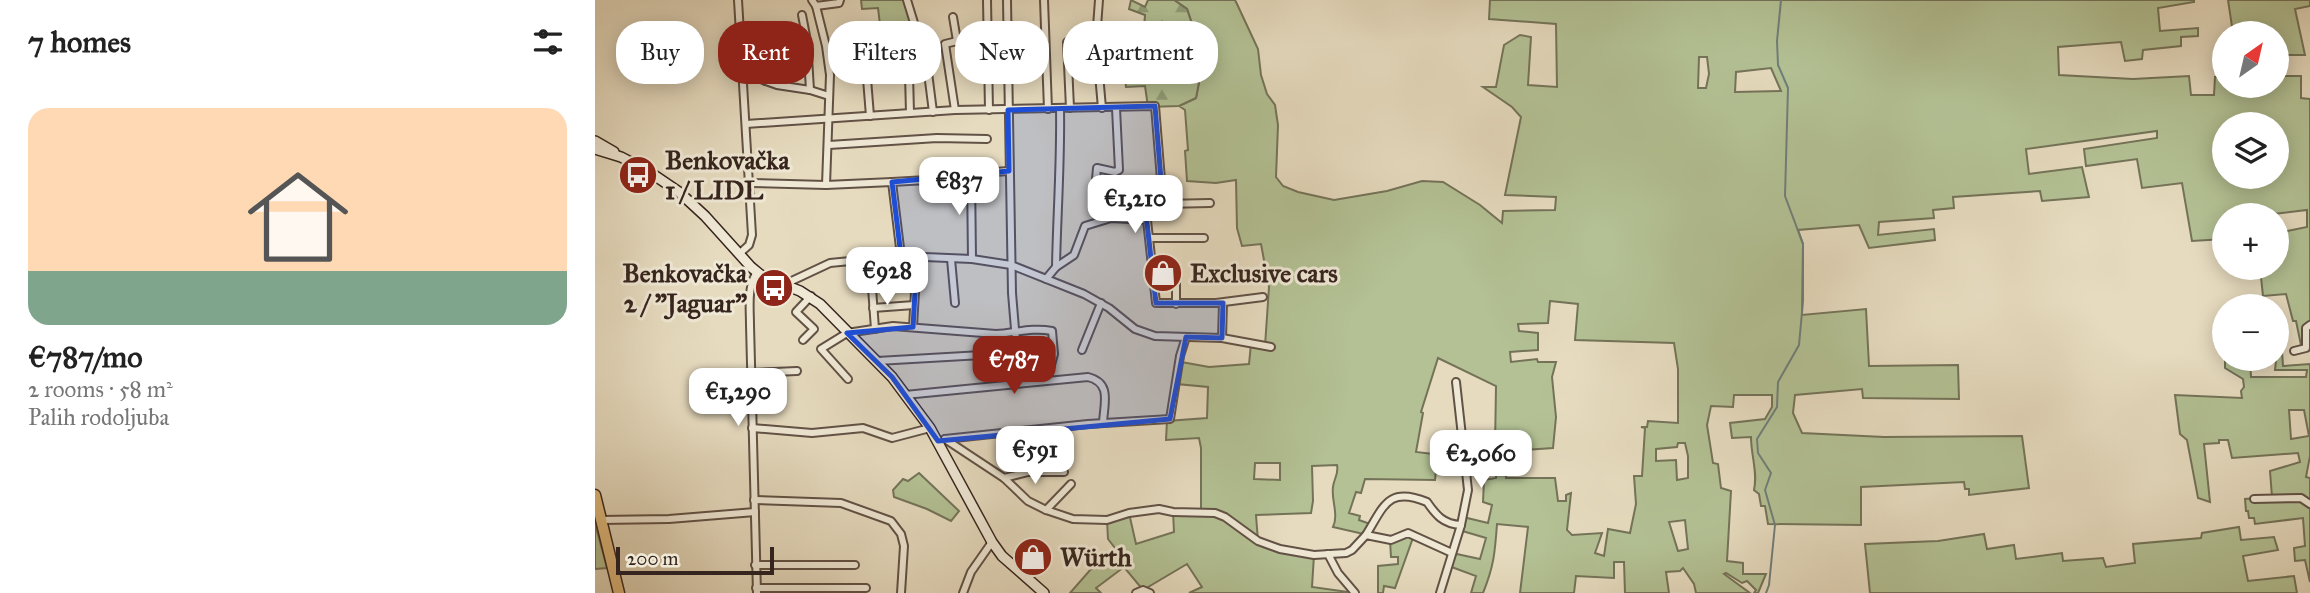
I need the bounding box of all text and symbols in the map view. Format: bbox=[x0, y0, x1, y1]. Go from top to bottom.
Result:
chip: Buy bbox=[616, 21, 704, 84]
chip: Rent bbox=[718, 21, 814, 84]
chip: Filters bbox=[828, 21, 941, 84]
chip: New bbox=[955, 21, 1049, 84]
chip: Apartment bbox=[1063, 21, 1218, 84]
north arrow bbox=[2212, 21, 2289, 98]
map controls bbox=[2212, 21, 2289, 371]
icon: filters bbox=[529, 23, 567, 61]
text: 7 homes bbox=[28, 24, 131, 60]
button: layers bbox=[2212, 112, 2289, 189]
place label: Benkovačka 1 / LIDL bbox=[665, 144, 790, 206]
icon: home bbox=[235, 154, 361, 280]
bus stop icon: Benkovačka 1 / LIDL bbox=[617, 154, 659, 196]
pin: €837 bbox=[918, 158, 1000, 217]
text: €837 bbox=[935, 166, 983, 194]
pin: €1,210 bbox=[1078, 176, 1192, 235]
text: €1,210 bbox=[1104, 184, 1166, 212]
button: + bbox=[2212, 203, 2289, 280]
pin: €928 bbox=[846, 247, 928, 307]
shop icon: Exclusive cars bbox=[1142, 252, 1184, 294]
text: €928 bbox=[862, 256, 912, 284]
place label: Benkovačka 2 / "Jaguar" bbox=[623, 257, 748, 320]
place label: Exclusive cars bbox=[1190, 257, 1338, 289]
bus stop icon: Benkovačka 2 / "Jaguar" bbox=[753, 267, 795, 309]
button: − bbox=[2212, 294, 2289, 371]
pin: €787 bbox=[973, 336, 1055, 396]
text: €787/mo bbox=[28, 339, 143, 375]
text: €787 bbox=[989, 345, 1039, 373]
pin: €1,290 bbox=[681, 368, 795, 428]
text: 2 rooms · 58 m² bbox=[28, 375, 173, 403]
text: €1,290 bbox=[705, 377, 771, 405]
text: Palih rodoljuba bbox=[28, 403, 169, 431]
pin: €591 bbox=[994, 426, 1076, 486]
pin: €2,060 bbox=[1424, 430, 1538, 490]
text: €591 bbox=[1012, 435, 1058, 463]
text: €2,060 bbox=[1446, 439, 1516, 467]
shop icon: Würth bbox=[1012, 536, 1054, 578]
place label: Würth bbox=[1060, 541, 1132, 573]
scale bar bbox=[616, 544, 773, 576]
text: 200 m bbox=[627, 547, 679, 570]

